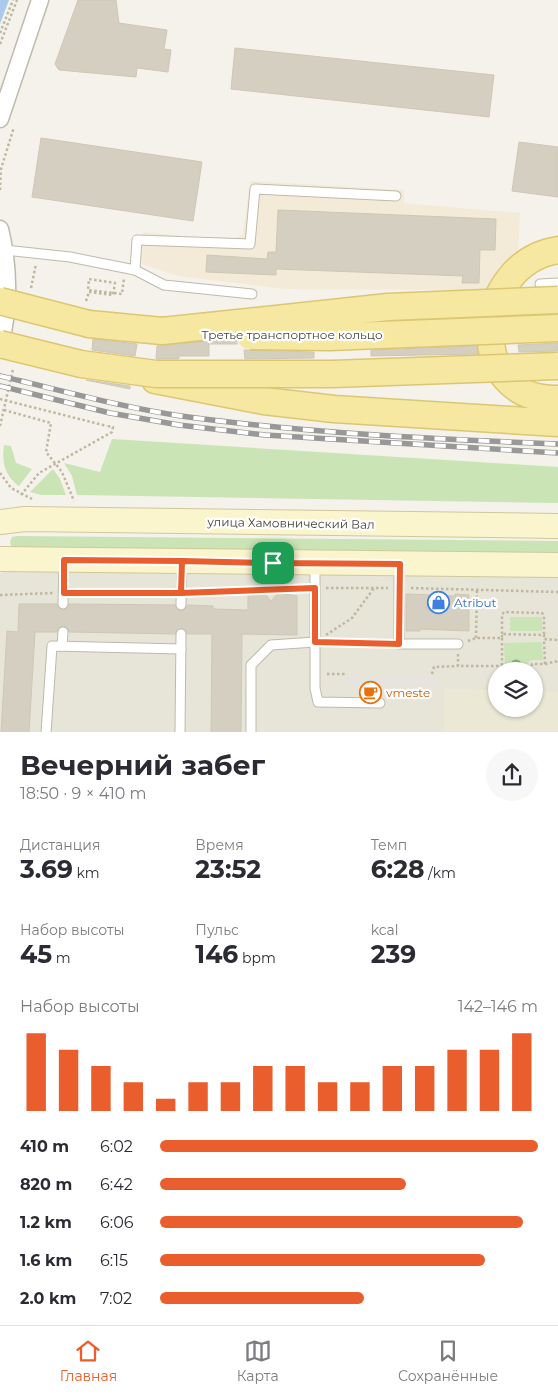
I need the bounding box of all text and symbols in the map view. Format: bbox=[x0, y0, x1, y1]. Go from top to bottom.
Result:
street label: Третье транспортное кольцо bbox=[201, 327, 383, 342]
street label: улица Хамовнический Вал bbox=[206, 514, 375, 532]
pin bbox=[252, 542, 294, 584]
icon: arrive bbox=[259, 549, 287, 577]
shop icon: Atribut bbox=[426, 590, 450, 614]
place label: Atribut bbox=[454, 595, 497, 610]
map controls bbox=[488, 662, 543, 717]
button: layers bbox=[488, 662, 543, 717]
cafe icon: vmeste bbox=[358, 680, 382, 704]
place label: vmeste bbox=[386, 685, 430, 700]
text: Вечерний забег bbox=[20, 748, 265, 782]
button: share bbox=[486, 749, 538, 801]
text: 18:50 · 9 × 410 m bbox=[20, 784, 146, 803]
text: Дистанция bbox=[20, 836, 100, 854]
text: Время bbox=[195, 836, 244, 854]
text: Темп bbox=[371, 836, 407, 854]
text: 3.69 bbox=[20, 854, 73, 884]
text: 23:52 bbox=[195, 854, 261, 884]
text: 6:28 bbox=[371, 854, 424, 884]
text: km bbox=[73, 864, 100, 882]
text: /km bbox=[424, 864, 456, 882]
text: Набор высоты bbox=[20, 921, 125, 939]
text: Пульс bbox=[195, 921, 239, 939]
text: kcal bbox=[371, 921, 399, 939]
text: 45 bbox=[20, 939, 52, 969]
text: 146 bbox=[195, 939, 238, 969]
text: 239 bbox=[371, 939, 416, 969]
text: m bbox=[52, 949, 71, 967]
text: bpm bbox=[238, 949, 276, 967]
text: Набор высоты bbox=[20, 997, 140, 1016]
text: 142–146 m bbox=[458, 997, 538, 1016]
text: 410 m bbox=[20, 1137, 69, 1156]
text: 6:02 bbox=[100, 1137, 133, 1156]
text: 820 m bbox=[20, 1175, 72, 1194]
text: 6:42 bbox=[100, 1175, 133, 1194]
text: 1.2 km bbox=[20, 1213, 72, 1232]
text: 6:06 bbox=[100, 1213, 133, 1232]
text: 1.6 km bbox=[20, 1251, 72, 1270]
text: 6:15 bbox=[100, 1251, 128, 1270]
text: 2.0 km bbox=[20, 1289, 76, 1308]
text: 7:02 bbox=[100, 1289, 132, 1308]
tab: Главная bbox=[60, 1337, 117, 1385]
tab: Карта bbox=[237, 1337, 279, 1385]
tab: Сохранённые bbox=[398, 1337, 498, 1385]

